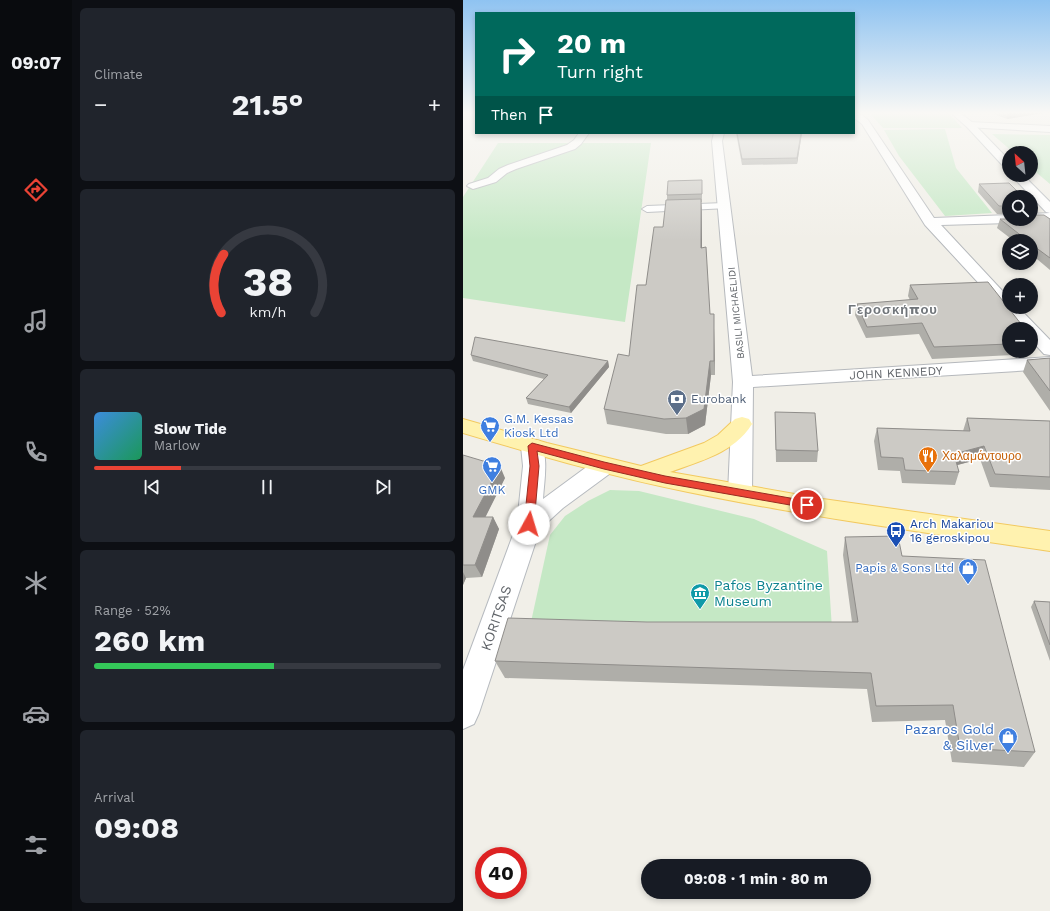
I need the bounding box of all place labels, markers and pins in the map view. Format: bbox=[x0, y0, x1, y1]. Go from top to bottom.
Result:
bank icon: Eurobank bbox=[666, 388, 688, 416]
place label: Eurobank bbox=[691, 392, 747, 406]
place label: G.M. Kessas Kiosk Ltd bbox=[504, 412, 573, 440]
supermarket icon: G.M. Kessas Kiosk Ltd bbox=[479, 415, 501, 443]
restaurant icon: Χαλαμάντουρο bbox=[917, 445, 939, 473]
place label: Χαλαμάντουρο bbox=[942, 449, 1022, 463]
supermarket icon: GMK bbox=[481, 455, 503, 483]
place label: GMK bbox=[479, 483, 506, 497]
pin bbox=[790, 488, 824, 522]
place label: Arch Makariou 16 geroskipou bbox=[910, 517, 994, 545]
bus stop icon: Arch Makariou 16 geroskipou bbox=[885, 520, 907, 548]
shop icon: Papis & Sons Ltd bbox=[957, 557, 979, 585]
place label: Papis & Sons Ltd bbox=[855, 561, 954, 575]
place label: Pafos Byzantine Museum bbox=[714, 577, 823, 609]
museum icon: Pafos Byzantine Museum bbox=[689, 582, 711, 610]
place label: Pazaros Gold & Silver bbox=[904, 721, 994, 753]
shop icon: Pazaros Gold & Silver bbox=[997, 726, 1019, 754]

